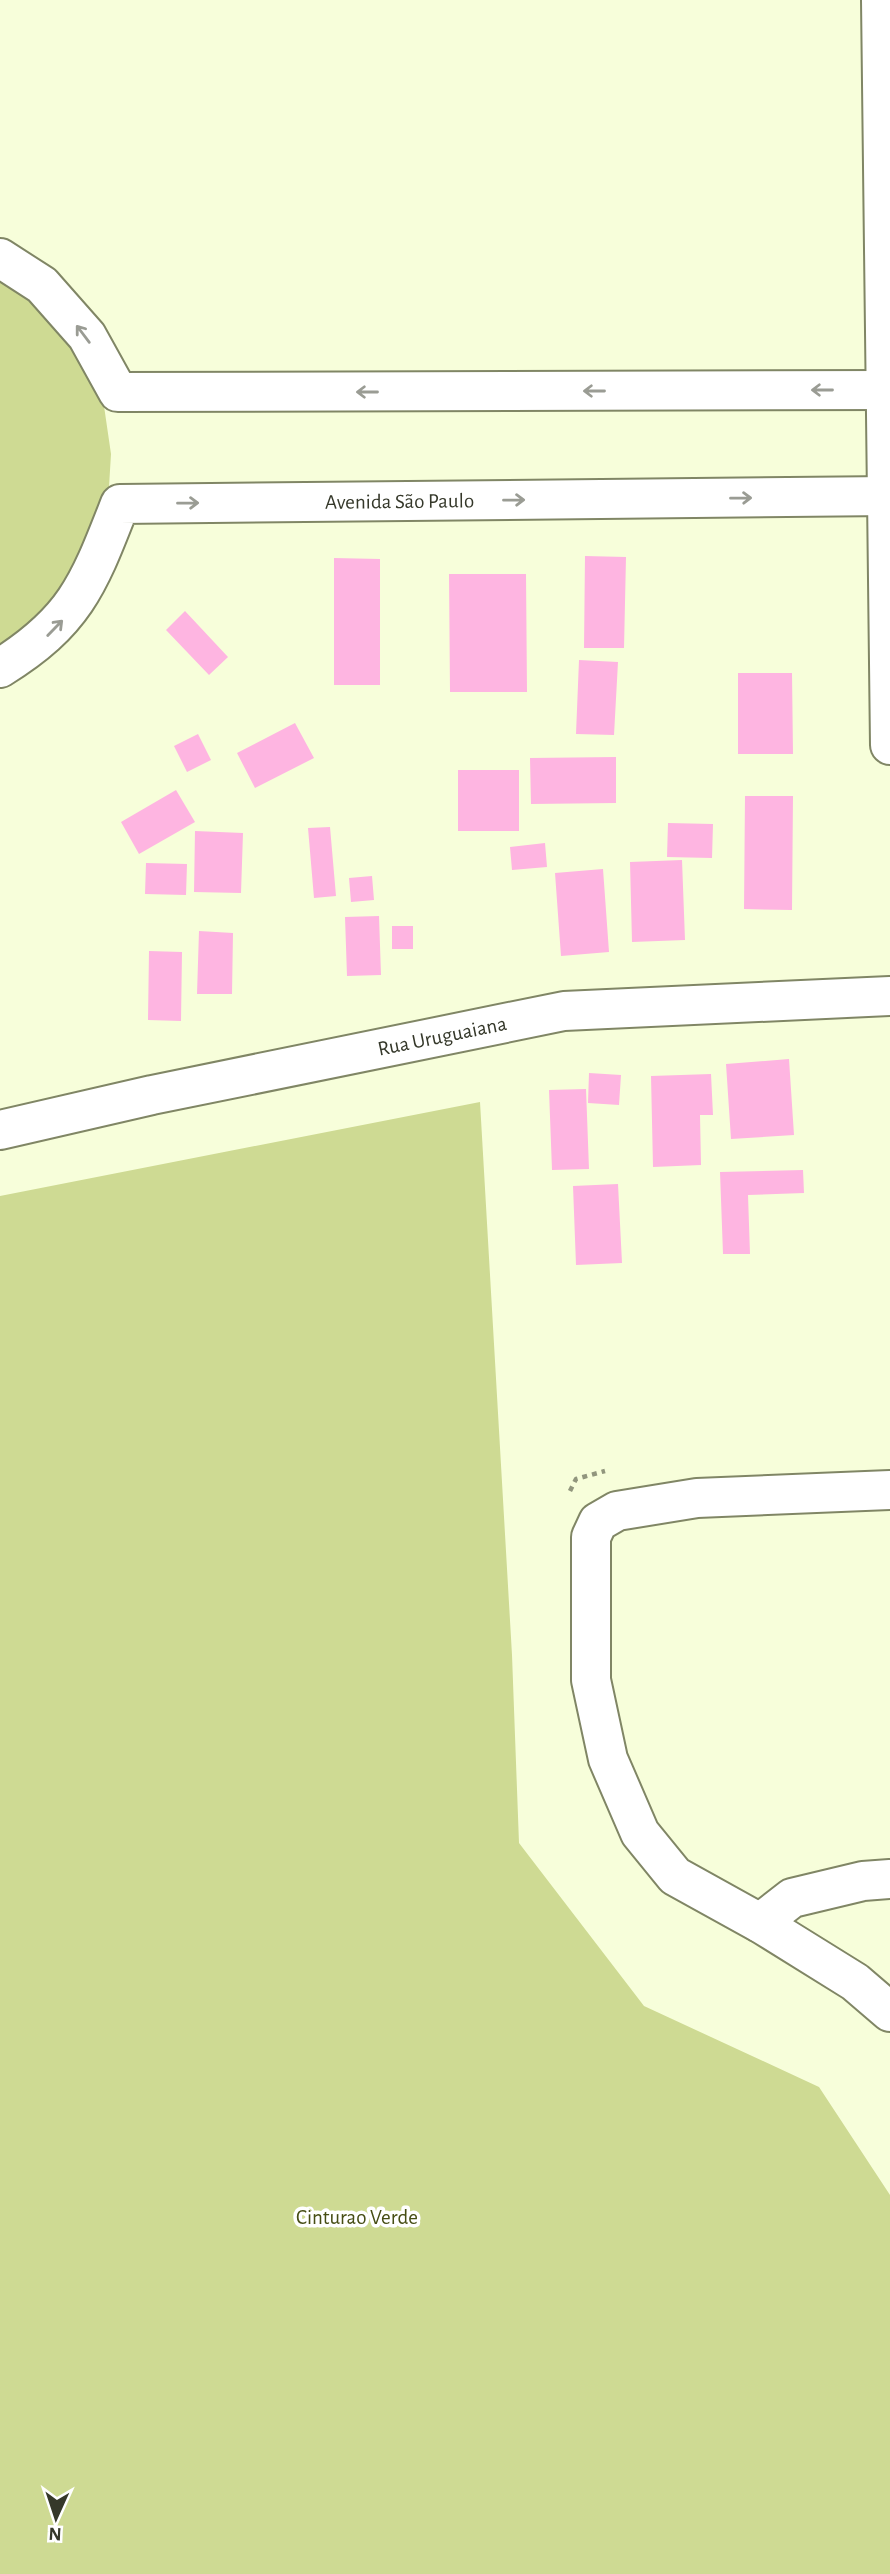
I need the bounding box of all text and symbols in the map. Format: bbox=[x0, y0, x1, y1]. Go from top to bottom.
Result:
one-way arrow bbox=[76, 325, 91, 343]
one-way arrow bbox=[811, 383, 834, 397]
one-way arrow bbox=[583, 384, 606, 398]
one-way arrow bbox=[356, 385, 379, 399]
street label: Avenida São Paulo bbox=[325, 490, 474, 513]
one-way arrow bbox=[729, 491, 752, 505]
one-way arrow bbox=[502, 493, 525, 507]
one-way arrow bbox=[176, 496, 199, 510]
one-way arrow bbox=[46, 619, 63, 636]
street label: Rua Uruguaiana bbox=[376, 1013, 509, 1060]
park label: Cinturao Verde bbox=[296, 2207, 418, 2228]
north arrow bbox=[21, 2483, 91, 2553]
text: N bbox=[48, 2524, 62, 2543]

